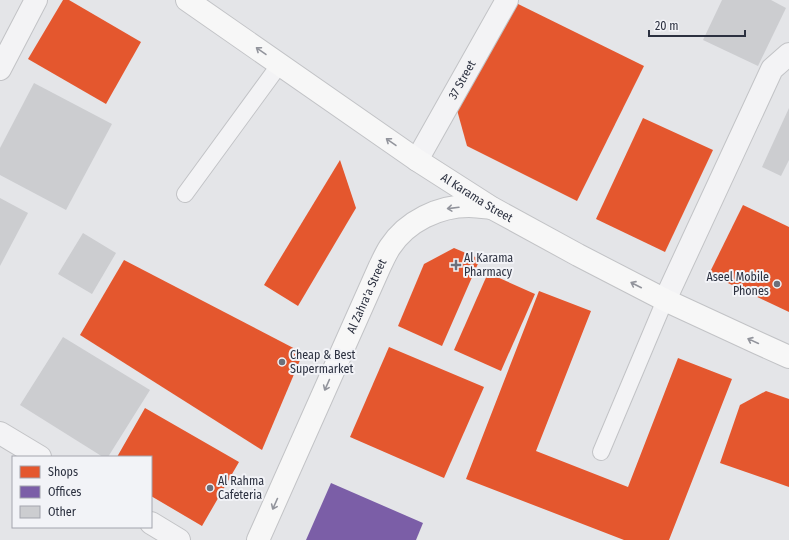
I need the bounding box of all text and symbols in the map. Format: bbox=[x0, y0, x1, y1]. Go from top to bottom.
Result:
scale bar bbox=[649, 12, 745, 38]
text: 20 m bbox=[655, 19, 679, 33]
one-way arrow bbox=[256, 47, 267, 55]
street label: 37 Street bbox=[446, 58, 479, 102]
one-way arrow bbox=[386, 138, 397, 146]
street label: Al Karama Street bbox=[438, 170, 515, 225]
one-way arrow bbox=[447, 204, 460, 211]
place label: Al Karama Pharmacy bbox=[464, 251, 513, 279]
street label: Al Zahra'a Street bbox=[344, 257, 389, 336]
marker: Al Karama Pharmacy bbox=[451, 260, 461, 270]
place label: Aseel Mobile Phones bbox=[706, 270, 769, 298]
marker: Aseel Mobile Phones bbox=[772, 279, 782, 289]
one-way arrow bbox=[630, 280, 642, 288]
one-way arrow bbox=[748, 337, 760, 344]
place label: Cheap & Best Supermarket bbox=[290, 348, 356, 376]
marker: Cheap & Best Supermarket bbox=[277, 357, 287, 367]
one-way arrow bbox=[323, 378, 330, 390]
legend bbox=[12, 456, 152, 528]
text: Shops bbox=[48, 465, 78, 479]
place label: Al Rahma Cafeteria bbox=[218, 474, 264, 502]
marker: Al Rahma Cafeteria bbox=[205, 483, 215, 493]
text: Offices bbox=[48, 485, 81, 499]
one-way arrow bbox=[270, 497, 278, 509]
text: Other bbox=[48, 505, 77, 519]

